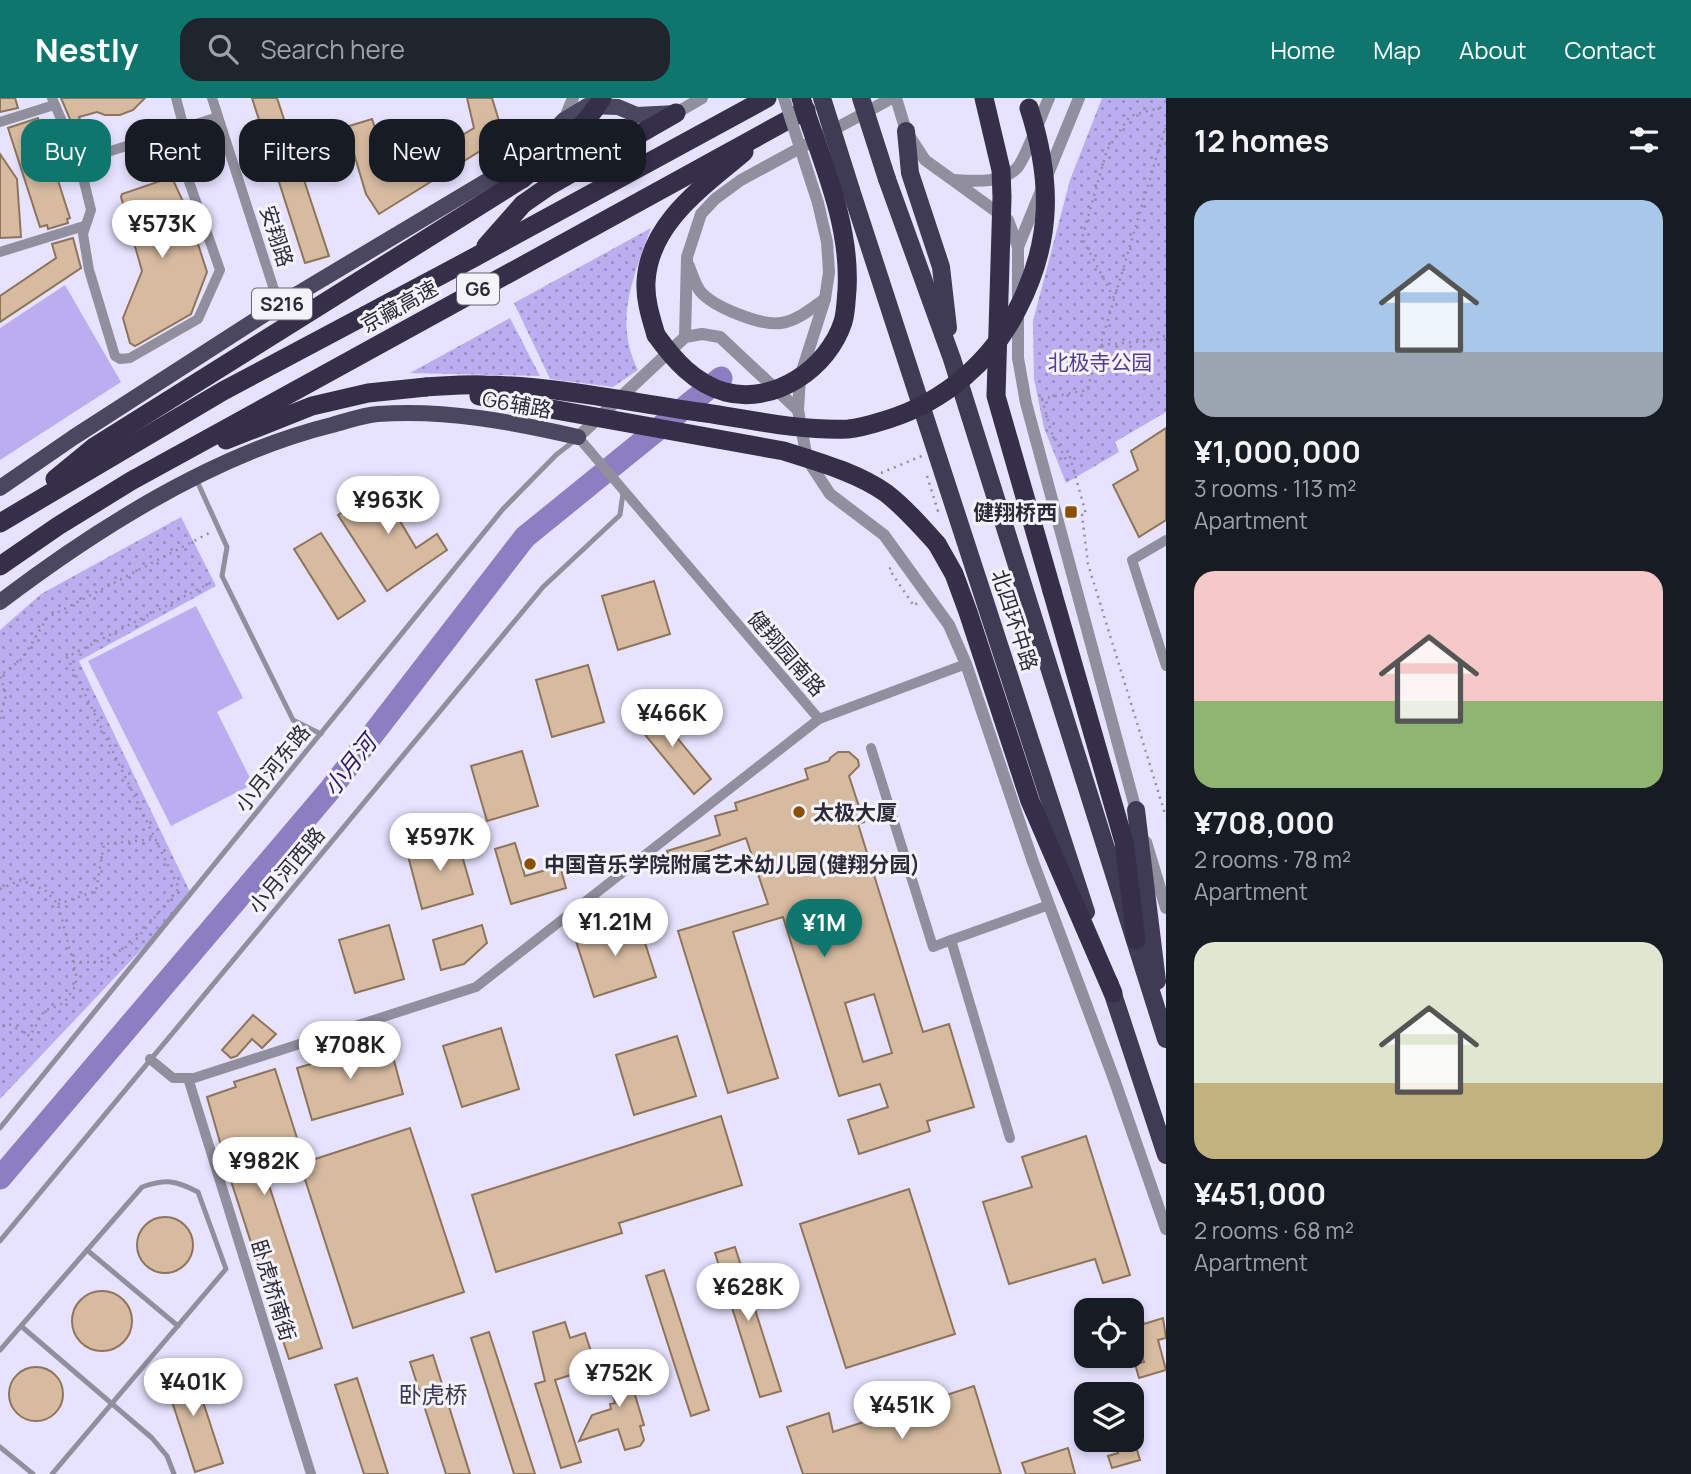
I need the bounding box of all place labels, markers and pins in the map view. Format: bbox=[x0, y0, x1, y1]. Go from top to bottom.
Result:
pin: ¥573K bbox=[113, 200, 211, 260]
pin: ¥963K bbox=[339, 476, 437, 536]
place label: 健翔桥西 bbox=[973, 498, 1057, 526]
marker: 健翔桥西 bbox=[1063, 504, 1079, 520]
pin: ¥466K bbox=[623, 690, 721, 749]
place label: 太极大厦 bbox=[813, 798, 897, 826]
marker: 太极大厦 bbox=[791, 804, 807, 820]
pin: ¥597K bbox=[391, 814, 489, 873]
place label: 中国音乐学院附属艺术幼儿园(健翔分园) bbox=[544, 850, 920, 878]
marker: 中国音乐学院附属艺术幼儿园(健翔分园) bbox=[522, 856, 538, 872]
pin: ¥1.21M bbox=[558, 898, 672, 958]
pin: ¥1M bbox=[790, 900, 858, 959]
pin: ¥708K bbox=[301, 1021, 399, 1081]
pin: ¥982K bbox=[215, 1138, 313, 1197]
pin: ¥628K bbox=[699, 1264, 797, 1323]
pin: ¥752K bbox=[570, 1350, 668, 1409]
pin: ¥401K bbox=[144, 1358, 242, 1418]
pin: ¥451K bbox=[853, 1382, 951, 1441]

